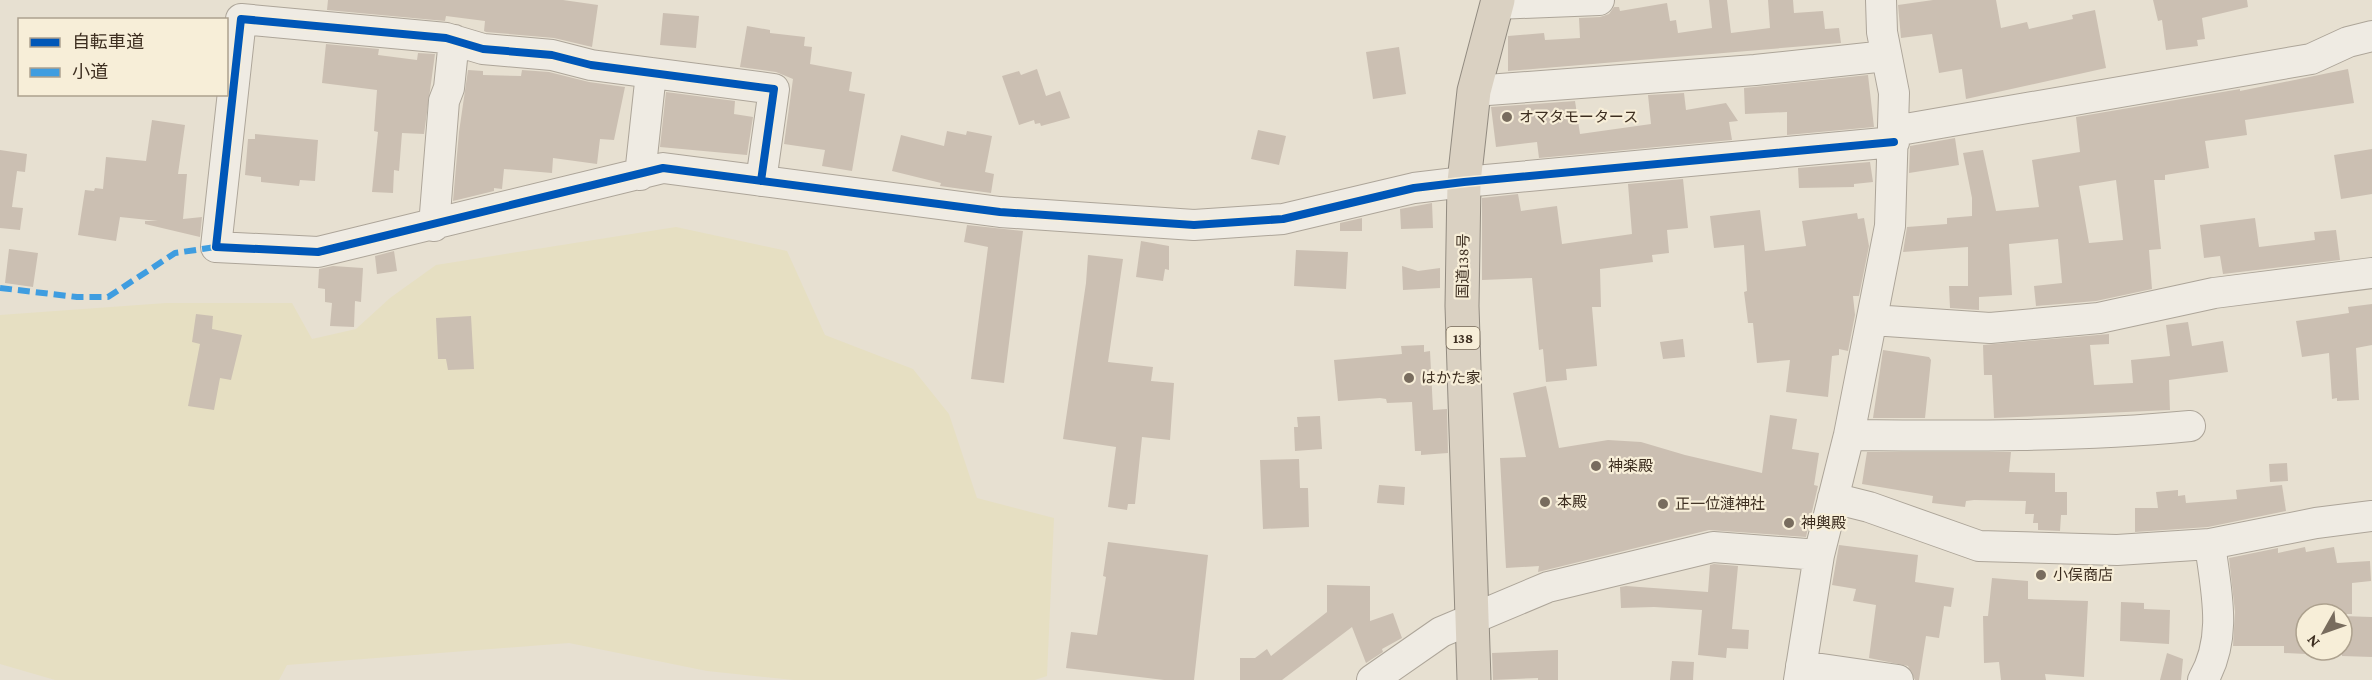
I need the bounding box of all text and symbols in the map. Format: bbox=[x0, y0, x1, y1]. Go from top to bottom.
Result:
legend bbox=[18, 18, 228, 96]
text: 自転車道 bbox=[72, 32, 144, 52]
text: 小道 bbox=[72, 62, 108, 82]
place label: オマタモータース bbox=[1519, 109, 1638, 125]
marker: オマタモータース bbox=[1500, 110, 1514, 124]
street label: 国道138号 bbox=[1454, 233, 1472, 299]
road number: 138 bbox=[1446, 327, 1480, 349]
place label: はかた家 bbox=[1421, 370, 1481, 386]
marker: はかた家 bbox=[1402, 371, 1416, 385]
place label: 神楽殿 bbox=[1608, 458, 1653, 474]
marker: 神楽殿 bbox=[1589, 459, 1603, 473]
place label: 本殿 bbox=[1557, 494, 1587, 510]
marker: 本殿 bbox=[1538, 495, 1552, 509]
place label: 正一位漣神社 bbox=[1675, 495, 1765, 512]
marker: 正一位漣神社 bbox=[1656, 497, 1670, 511]
place label: 神輿殿 bbox=[1801, 515, 1846, 531]
marker: 神輿殿 bbox=[1782, 516, 1796, 530]
place label: 小俣商店 bbox=[2053, 567, 2113, 583]
marker: 小俣商店 bbox=[2034, 568, 2048, 582]
north arrow bbox=[2294, 602, 2354, 662]
text: N bbox=[2303, 632, 2323, 651]

